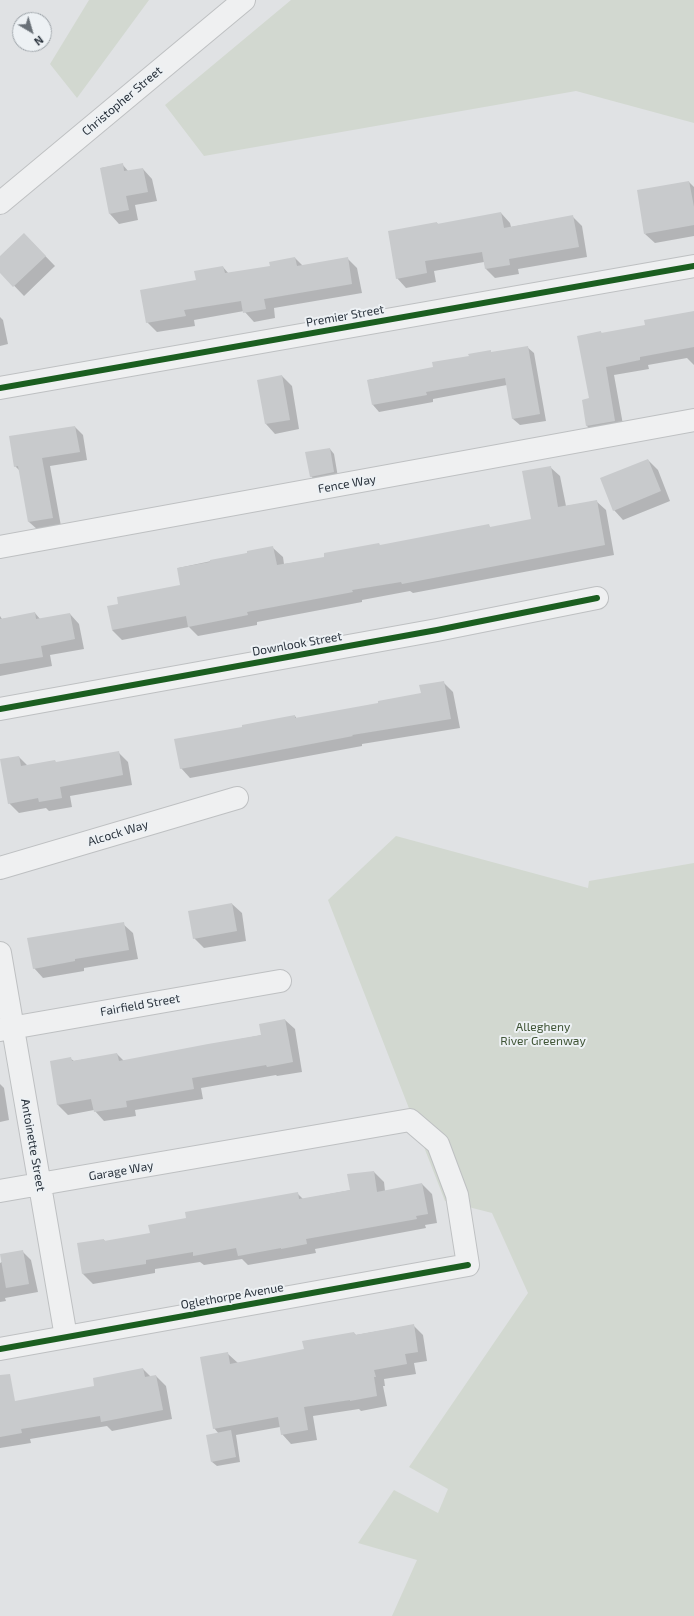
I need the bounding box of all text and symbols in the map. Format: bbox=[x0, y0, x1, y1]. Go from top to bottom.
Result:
north arrow bbox=[12, 12, 52, 52]
text: N bbox=[32, 33, 46, 49]
street label: Christopher Street bbox=[79, 63, 165, 139]
street label: Premier Street bbox=[305, 302, 385, 330]
street label: Fence Way bbox=[317, 472, 377, 496]
street label: Downlook Street bbox=[251, 629, 343, 659]
street label: Alcock Way bbox=[86, 817, 150, 849]
street label: Fairfield Street bbox=[99, 991, 181, 1019]
park label: Allegheny River Greenway bbox=[500, 1020, 586, 1048]
street label: Antoinette Street bbox=[18, 1098, 48, 1192]
street label: Garage Way bbox=[88, 1158, 154, 1184]
street label: Oglethorpe Avenue bbox=[179, 1280, 285, 1312]

